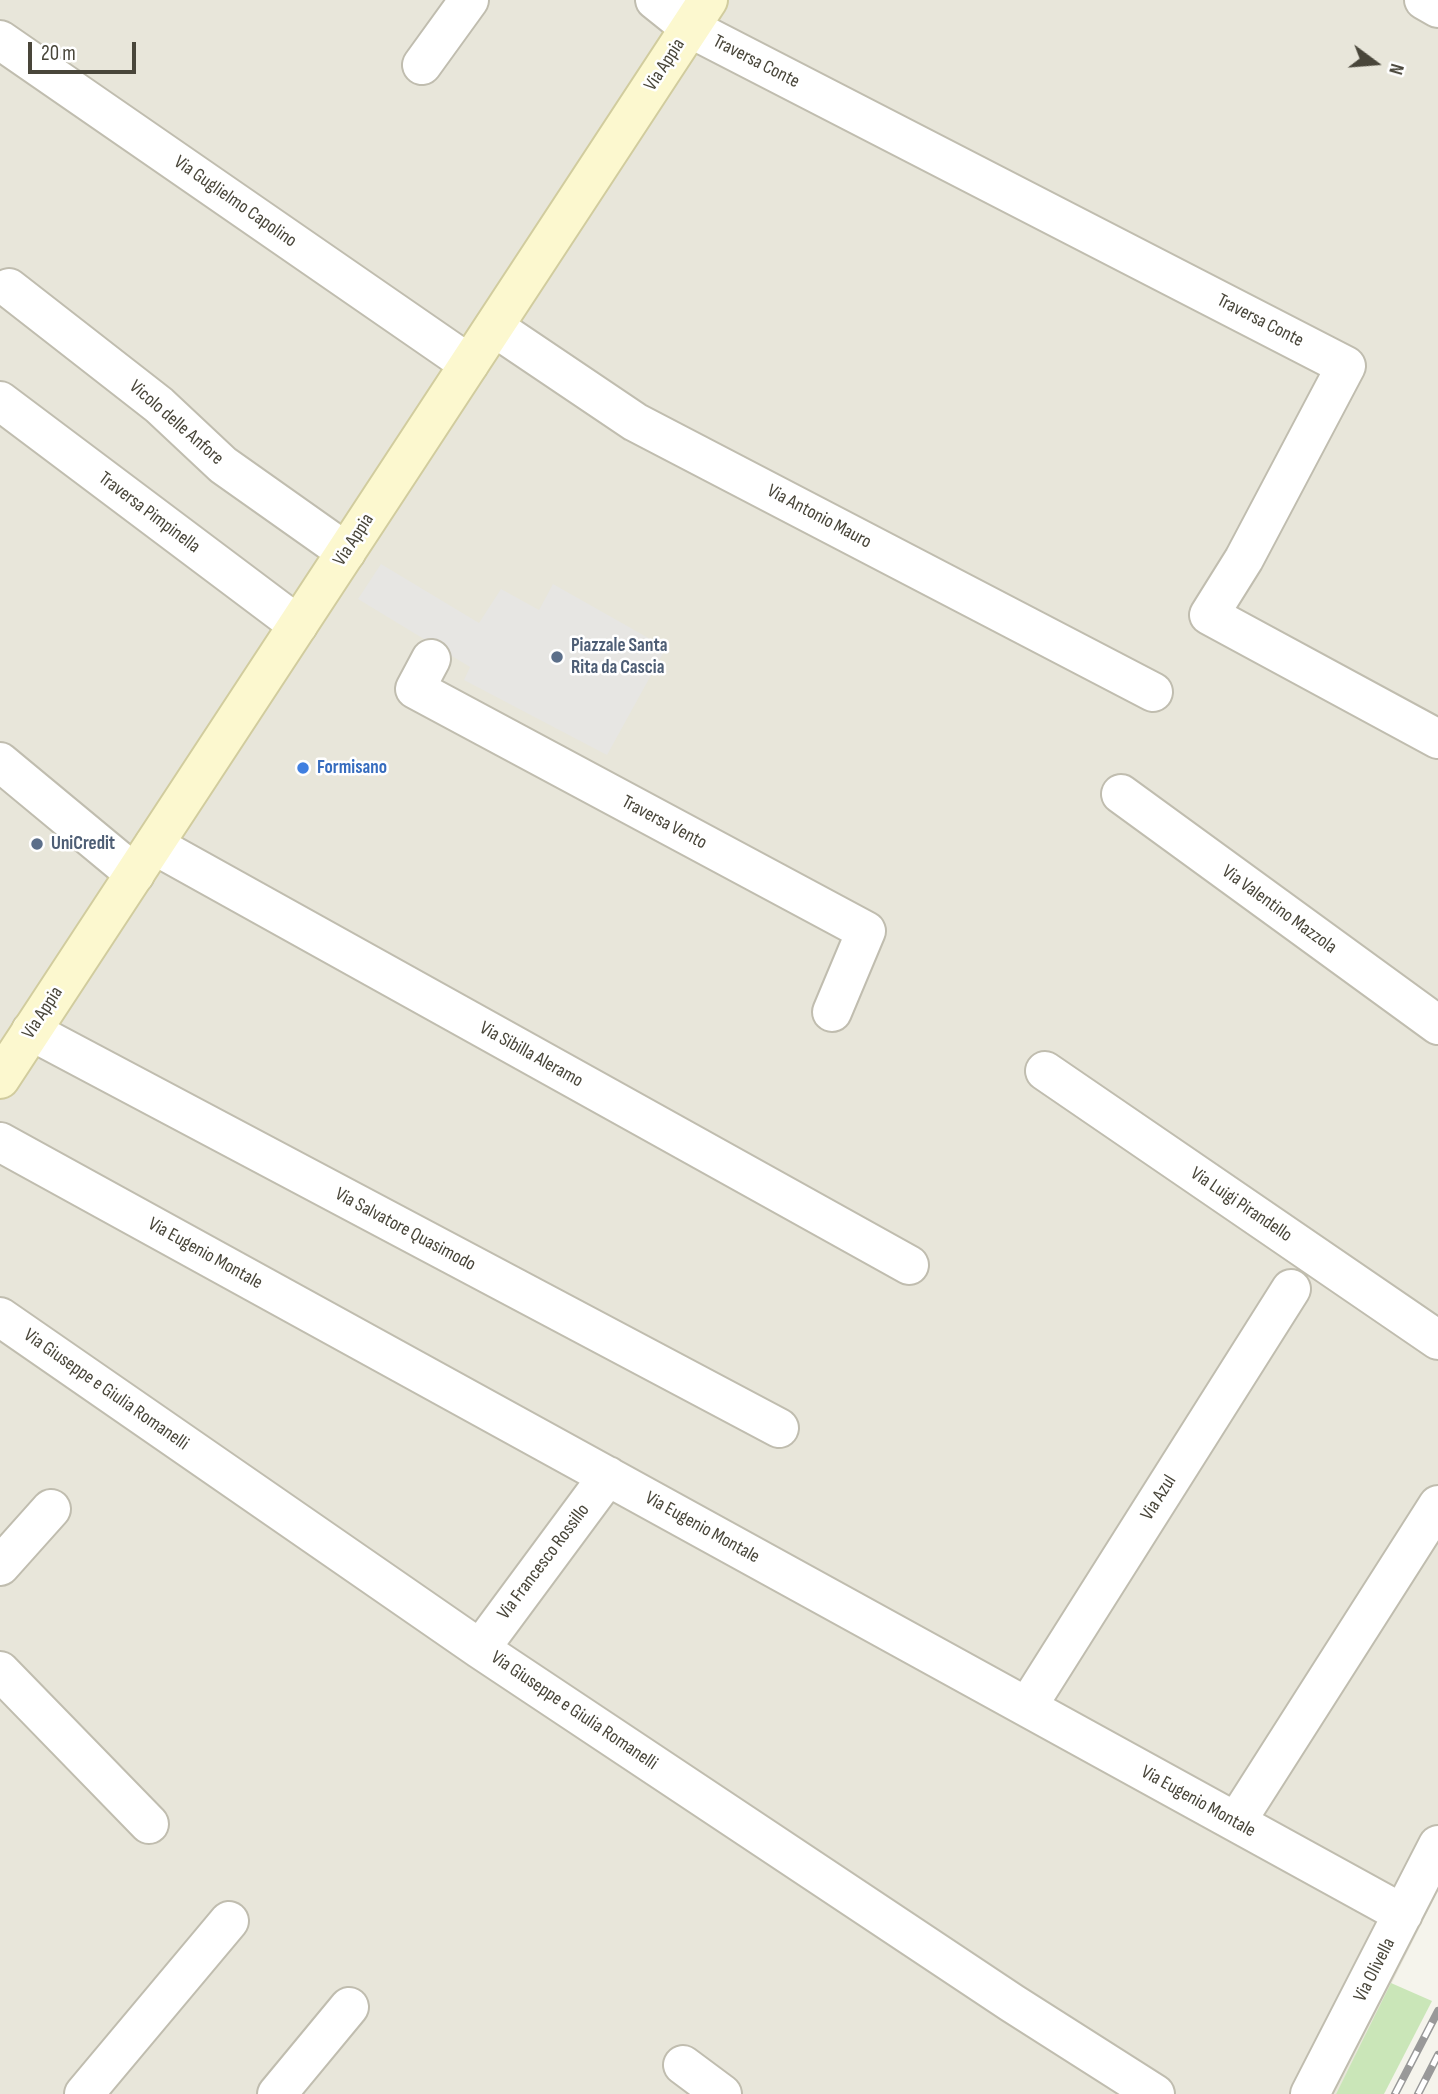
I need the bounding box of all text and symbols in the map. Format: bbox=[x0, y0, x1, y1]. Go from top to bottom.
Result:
scale bar bbox=[32, 28, 140, 72]
north arrow bbox=[1340, 28, 1410, 98]
street label: Traversa Conte bbox=[709, 30, 803, 94]
street label: Via Appia bbox=[640, 35, 690, 95]
text: 20 m bbox=[41, 41, 76, 66]
text: N bbox=[1383, 61, 1408, 77]
street label: Via Guglielmo Capolino bbox=[169, 151, 301, 253]
street label: Traversa Conte bbox=[1213, 289, 1307, 353]
street label: Vicolo delle Anfore bbox=[124, 376, 228, 470]
street label: Traversa Pimpinella bbox=[94, 467, 204, 559]
street label: Via Antonio Mauro bbox=[763, 480, 875, 554]
street label: Via Appia bbox=[329, 510, 379, 570]
place label: Piazzale Santa Rita da Cascia bbox=[571, 635, 667, 679]
marker: Piazzale Santa Rita da Cascia bbox=[549, 649, 565, 665]
place label: Formisano bbox=[317, 757, 387, 779]
marker: Formisano bbox=[295, 760, 311, 776]
street label: Traversa Vento bbox=[618, 791, 710, 855]
place label: UniCredit bbox=[51, 833, 115, 855]
marker: UniCredit bbox=[29, 836, 45, 852]
street label: Via Valentino Mazzola bbox=[1217, 861, 1341, 959]
street label: Via Appia bbox=[18, 983, 68, 1043]
street label: Via Sibilla Aleramo bbox=[475, 1017, 587, 1093]
street label: Via Luigi Pirandello bbox=[1186, 1163, 1296, 1247]
street label: Via Salvatore Quasimodo bbox=[331, 1183, 479, 1277]
street label: Via Eugenio Montale bbox=[144, 1213, 266, 1295]
street label: Via Giuseppe e Giulia Romanelli bbox=[19, 1324, 193, 1456]
street label: Via Azul bbox=[1136, 1471, 1182, 1525]
street label: Via Eugenio Montale bbox=[641, 1487, 763, 1569]
street label: Via Francesco Rossillo bbox=[493, 1500, 595, 1624]
street label: Via Giuseppe e Giulia Romanelli bbox=[486, 1647, 662, 1775]
street label: Via Eugenio Montale bbox=[1137, 1761, 1259, 1843]
street label: Via Olivella bbox=[1349, 1934, 1401, 2006]

